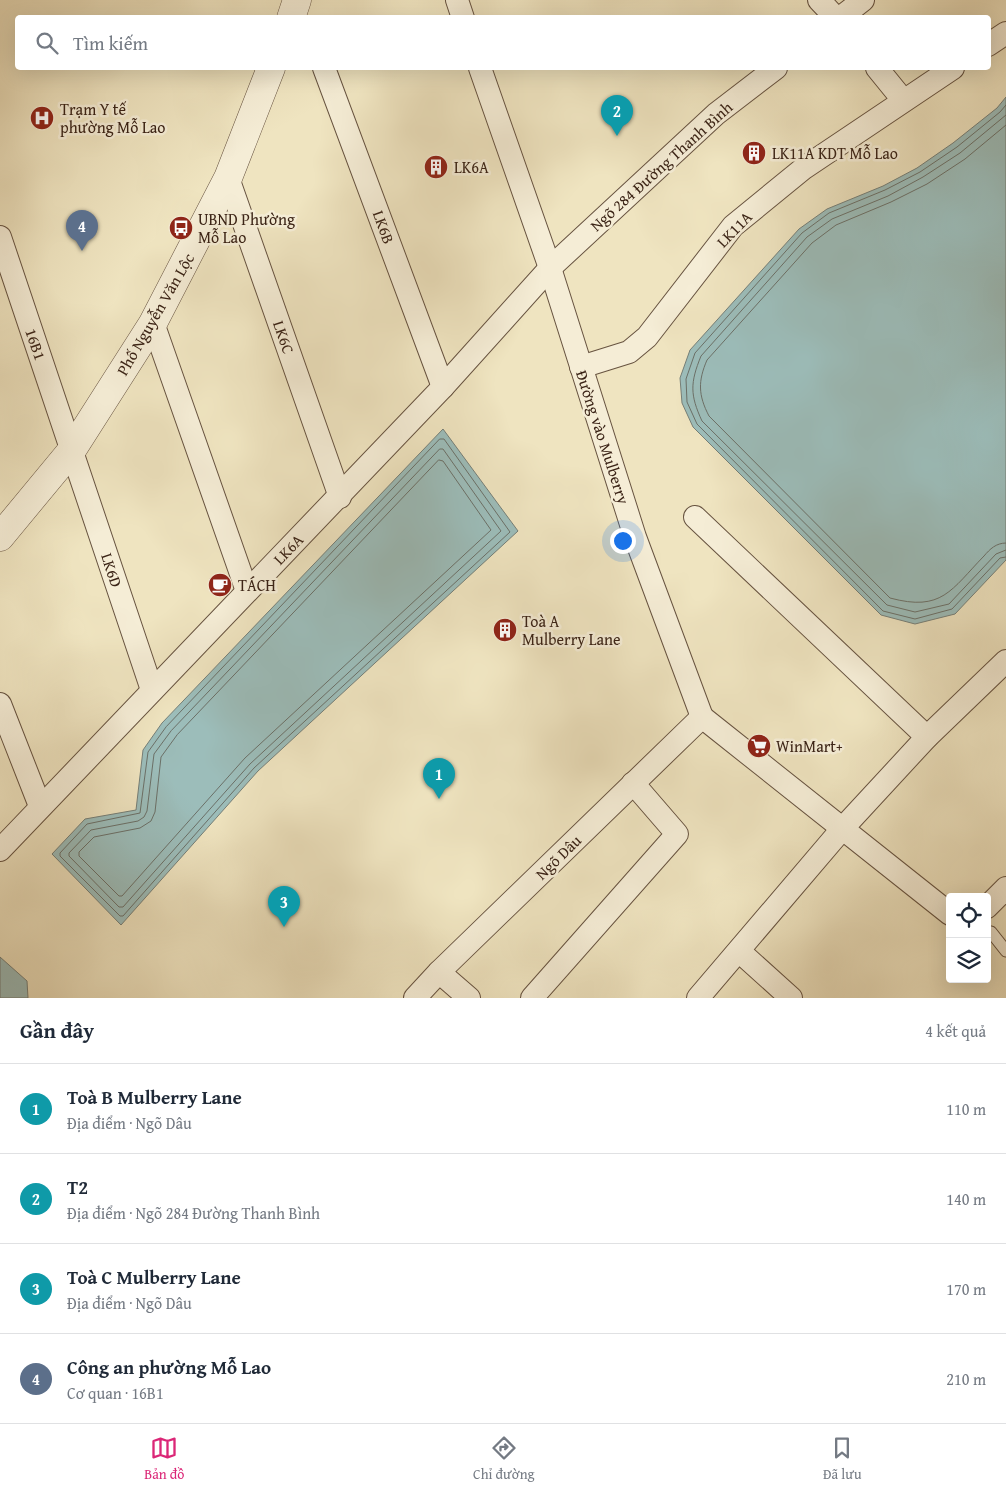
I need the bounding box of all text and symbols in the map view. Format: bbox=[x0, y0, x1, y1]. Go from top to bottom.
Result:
search box bbox=[15, 15, 991, 70]
icon: search bbox=[33, 29, 61, 57]
text: Tìm kiếm bbox=[73, 29, 148, 57]
pin: 2 bbox=[601, 95, 633, 136]
place label: Trạm Y tế phường Mỗ Lao bbox=[60, 97, 165, 139]
street label: Ngõ 284 Đường Thanh Bình bbox=[586, 97, 736, 235]
hospital icon: Trạm Y tế phường Mỗ Lao bbox=[29, 105, 55, 131]
building icon: LK11A KDT Mỗ Lao bbox=[741, 140, 767, 166]
place label: LK11A KDT Mỗ Lao bbox=[772, 141, 898, 165]
building icon: LK6A bbox=[423, 154, 449, 180]
place label: LK6A bbox=[454, 155, 489, 179]
street label: LK11A bbox=[711, 205, 758, 253]
place label: UBND Phường Mỗ Lao bbox=[198, 207, 295, 249]
street label: LK6B bbox=[367, 207, 401, 247]
pin: 4 bbox=[66, 210, 98, 251]
bus stop icon: UBND Phường Mỗ Lao bbox=[168, 215, 194, 241]
street label: Phố Nguyễn Văn Lộc bbox=[110, 248, 200, 380]
street label: LK6C bbox=[267, 317, 301, 357]
street label: 16B1 bbox=[19, 325, 53, 363]
street label: Đường vào Mulberry bbox=[570, 367, 636, 507]
street label: LK6A bbox=[267, 528, 309, 570]
your location bbox=[610, 528, 636, 554]
street label: LK6D bbox=[95, 550, 129, 590]
cafe icon: TÁCH bbox=[207, 572, 233, 598]
place label: TÁCH bbox=[238, 573, 276, 597]
place label: Toà A Mulberry Lane bbox=[522, 609, 621, 651]
building icon: Toà A Mulberry Lane bbox=[492, 617, 518, 643]
supermarket icon: WinMart+ bbox=[746, 733, 772, 759]
place label: WinMart+ bbox=[776, 734, 843, 758]
pin: 1 bbox=[423, 758, 455, 799]
street label: Ngõ Dâu bbox=[530, 829, 587, 885]
pin: 3 bbox=[268, 886, 300, 927]
map controls bbox=[946, 893, 991, 983]
button: locate bbox=[946, 893, 991, 938]
button: layers bbox=[946, 938, 991, 983]
text: Gần đây bbox=[20, 1015, 94, 1046]
text: 4 kết quả bbox=[925, 1019, 986, 1043]
text: Toà B Mulberry Lane bbox=[67, 1083, 242, 1111]
text: 1 bbox=[32, 1097, 40, 1121]
text: 110 m bbox=[946, 1097, 986, 1121]
text: Địa điểm · Ngõ Dâu bbox=[67, 1111, 192, 1135]
text: T2 bbox=[67, 1173, 88, 1201]
text: 2 bbox=[32, 1187, 40, 1211]
text: 140 m bbox=[946, 1187, 986, 1211]
text: Địa điểm · Ngõ 284 Đường Thanh Bình bbox=[67, 1201, 320, 1225]
text: Toà C Mulberry Lane bbox=[67, 1263, 241, 1291]
text: 3 bbox=[32, 1277, 40, 1301]
text: 170 m bbox=[946, 1277, 986, 1301]
text: Địa điểm · Ngõ Dâu bbox=[67, 1291, 192, 1315]
text: Công an phường Mỗ Lao bbox=[67, 1353, 271, 1381]
text: 4 bbox=[32, 1367, 40, 1391]
text: 210 m bbox=[946, 1367, 986, 1391]
text: Cơ quan · 16B1 bbox=[67, 1381, 164, 1405]
tab: Bản đồ bbox=[144, 1434, 184, 1484]
tab: Chỉ đường bbox=[473, 1434, 534, 1484]
tab: Đã lưu bbox=[823, 1434, 862, 1484]

